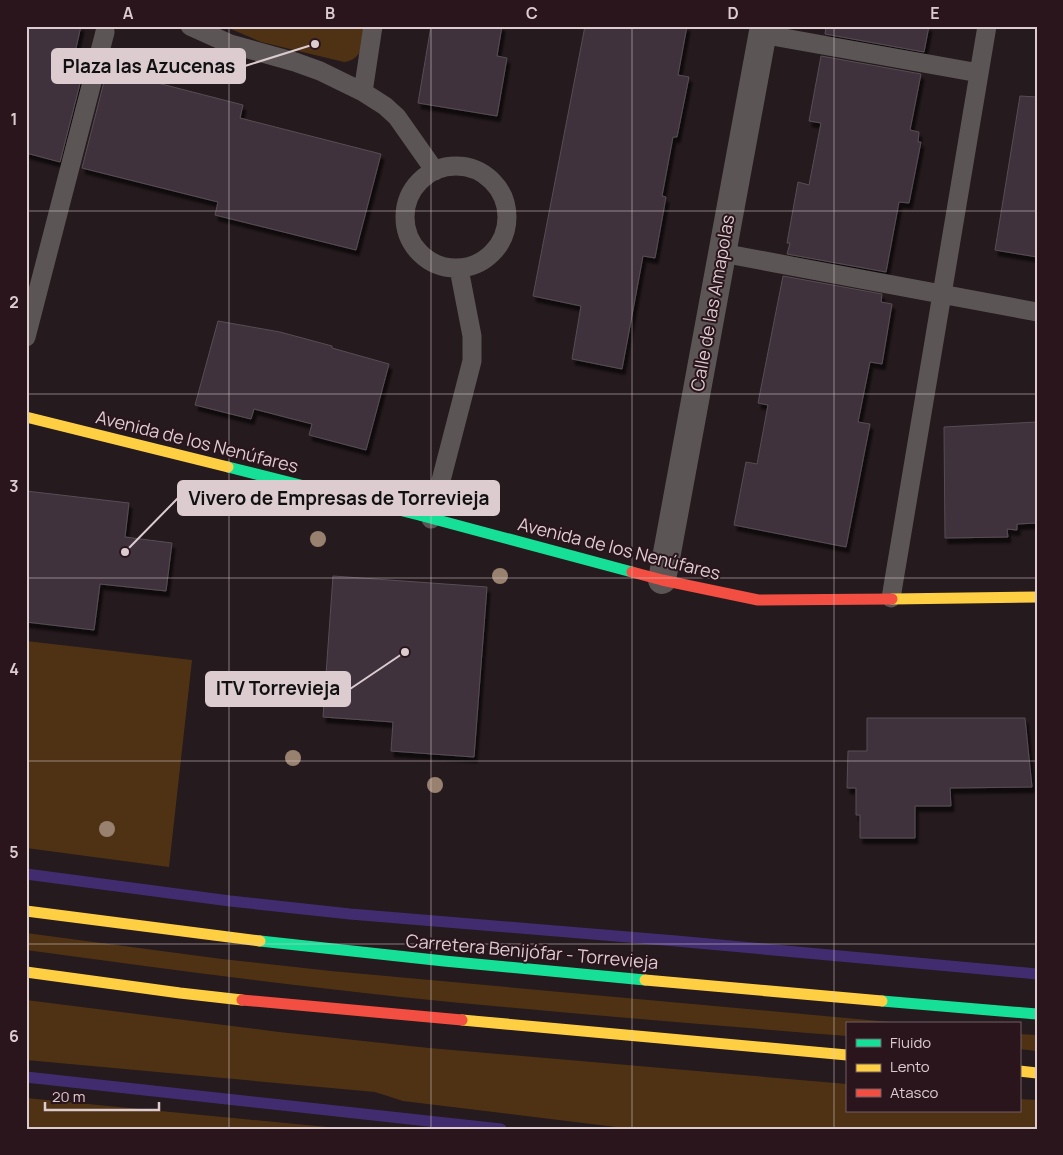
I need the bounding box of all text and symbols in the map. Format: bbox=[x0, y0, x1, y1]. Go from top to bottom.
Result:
text: A bbox=[123, 2, 134, 24]
text: B bbox=[325, 2, 335, 24]
text: C bbox=[526, 2, 538, 24]
text: D bbox=[727, 2, 739, 24]
text: E bbox=[930, 2, 940, 24]
callout: Plaza las Azucenas bbox=[52, 49, 245, 83]
text: Plaza las Azucenas bbox=[63, 53, 235, 79]
text: 1 bbox=[10, 108, 18, 130]
street label: Calle de las Amapolas bbox=[685, 213, 739, 393]
text: 2 bbox=[9, 291, 19, 313]
street label: Avenida de los Nenúfares bbox=[94, 404, 301, 478]
text: 3 bbox=[9, 475, 19, 497]
callout: Vivero de Empresas de Torrevieja bbox=[178, 481, 499, 515]
text: Vivero de Empresas de Torrevieja bbox=[188, 485, 490, 511]
street label: Avenida de los Nenúfares bbox=[516, 511, 723, 585]
text: 4 bbox=[9, 658, 19, 680]
callout: ITV Torrevieja bbox=[206, 672, 350, 706]
text: ITV Torrevieja bbox=[216, 675, 340, 701]
text: 5 bbox=[9, 841, 19, 863]
street label: Carretera Benijófar - Torrevieja bbox=[405, 928, 659, 974]
legend bbox=[846, 1022, 1020, 1112]
text: 6 bbox=[9, 1025, 19, 1047]
text: Fluido bbox=[890, 1032, 931, 1053]
text: Lento bbox=[890, 1056, 930, 1077]
scale bar bbox=[45, 1080, 159, 1112]
text: Atasco bbox=[890, 1082, 938, 1103]
text: 20 m bbox=[52, 1086, 85, 1107]

